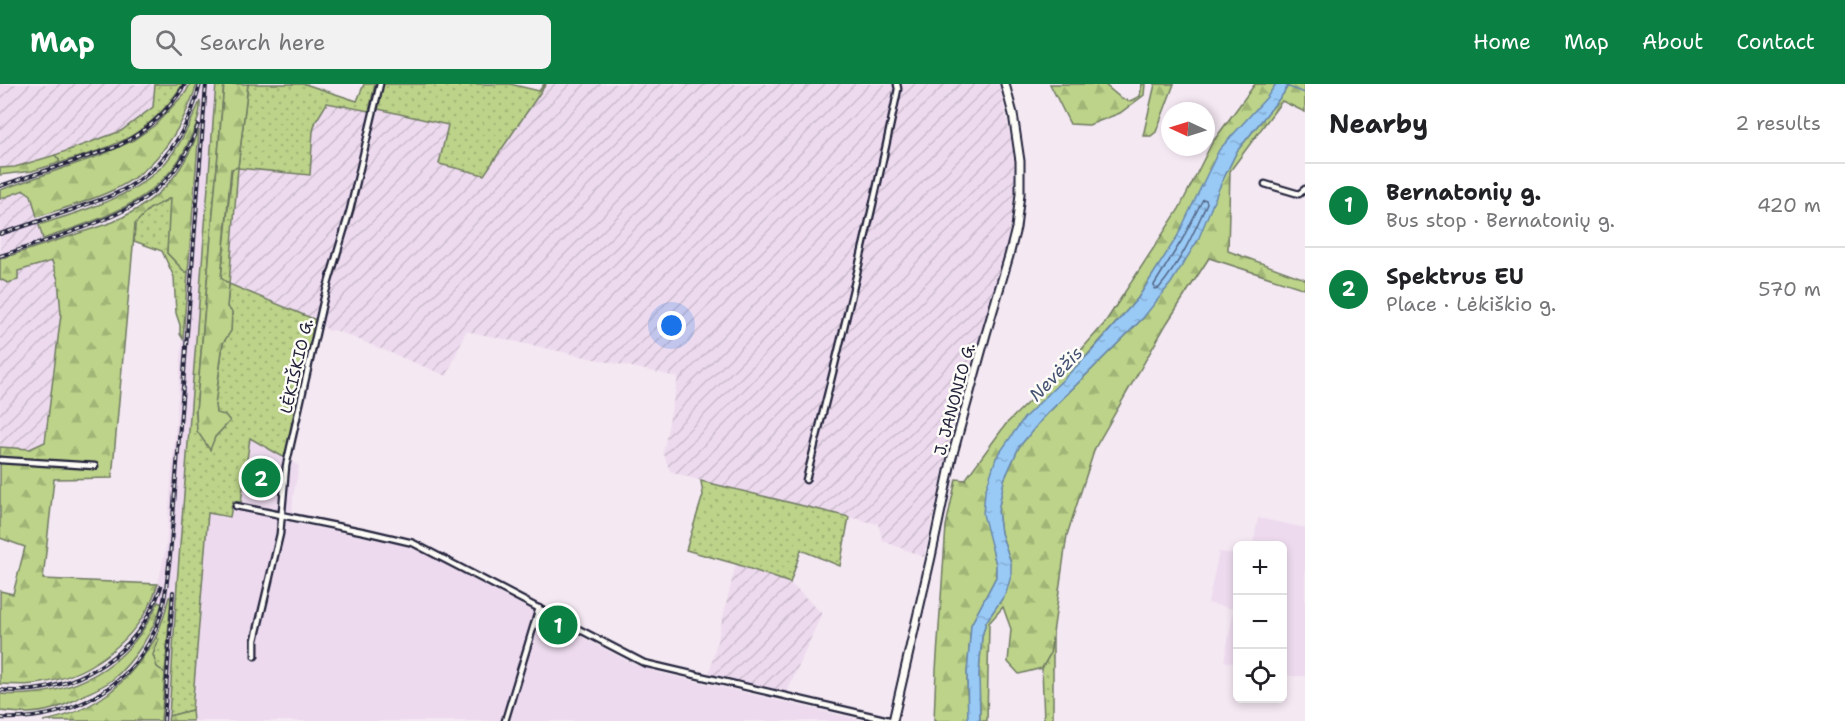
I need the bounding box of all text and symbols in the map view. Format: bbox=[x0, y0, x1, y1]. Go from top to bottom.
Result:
search box bbox=[131, 15, 551, 69]
text: Map bbox=[30, 23, 95, 61]
icon: search bbox=[152, 26, 185, 59]
text: Search here bbox=[200, 28, 325, 57]
text: Home bbox=[1473, 28, 1531, 56]
text: Map bbox=[1564, 28, 1609, 56]
text: About bbox=[1642, 28, 1703, 56]
text: Contact bbox=[1736, 28, 1815, 56]
north arrow bbox=[1161, 102, 1215, 156]
text: Nearby bbox=[1329, 106, 1428, 141]
text: 2 results bbox=[1735, 110, 1821, 136]
text: Bernatonių g. bbox=[1386, 178, 1541, 207]
text: 1 bbox=[1344, 192, 1353, 218]
text: 420 m bbox=[1757, 192, 1821, 218]
text: Bus stop · Bernatonių g. bbox=[1386, 207, 1615, 233]
text: Spektrus EU bbox=[1386, 262, 1524, 291]
text: 2 bbox=[1342, 276, 1356, 302]
text: 570 m bbox=[1758, 276, 1821, 302]
text: Place · Lėkiškio g. bbox=[1386, 291, 1556, 317]
your location bbox=[657, 311, 686, 340]
street label: LĖKIŠKIO G. bbox=[275, 316, 318, 416]
street label: J. JANONIO G. bbox=[929, 340, 980, 458]
water label: Nevėžis bbox=[1024, 341, 1088, 407]
pin: 2 bbox=[242, 456, 280, 500]
map controls bbox=[1233, 541, 1287, 703]
button: + bbox=[1233, 541, 1287, 595]
button: − bbox=[1233, 595, 1287, 649]
pin: 1 bbox=[538, 602, 578, 648]
button: locate bbox=[1233, 649, 1287, 703]

